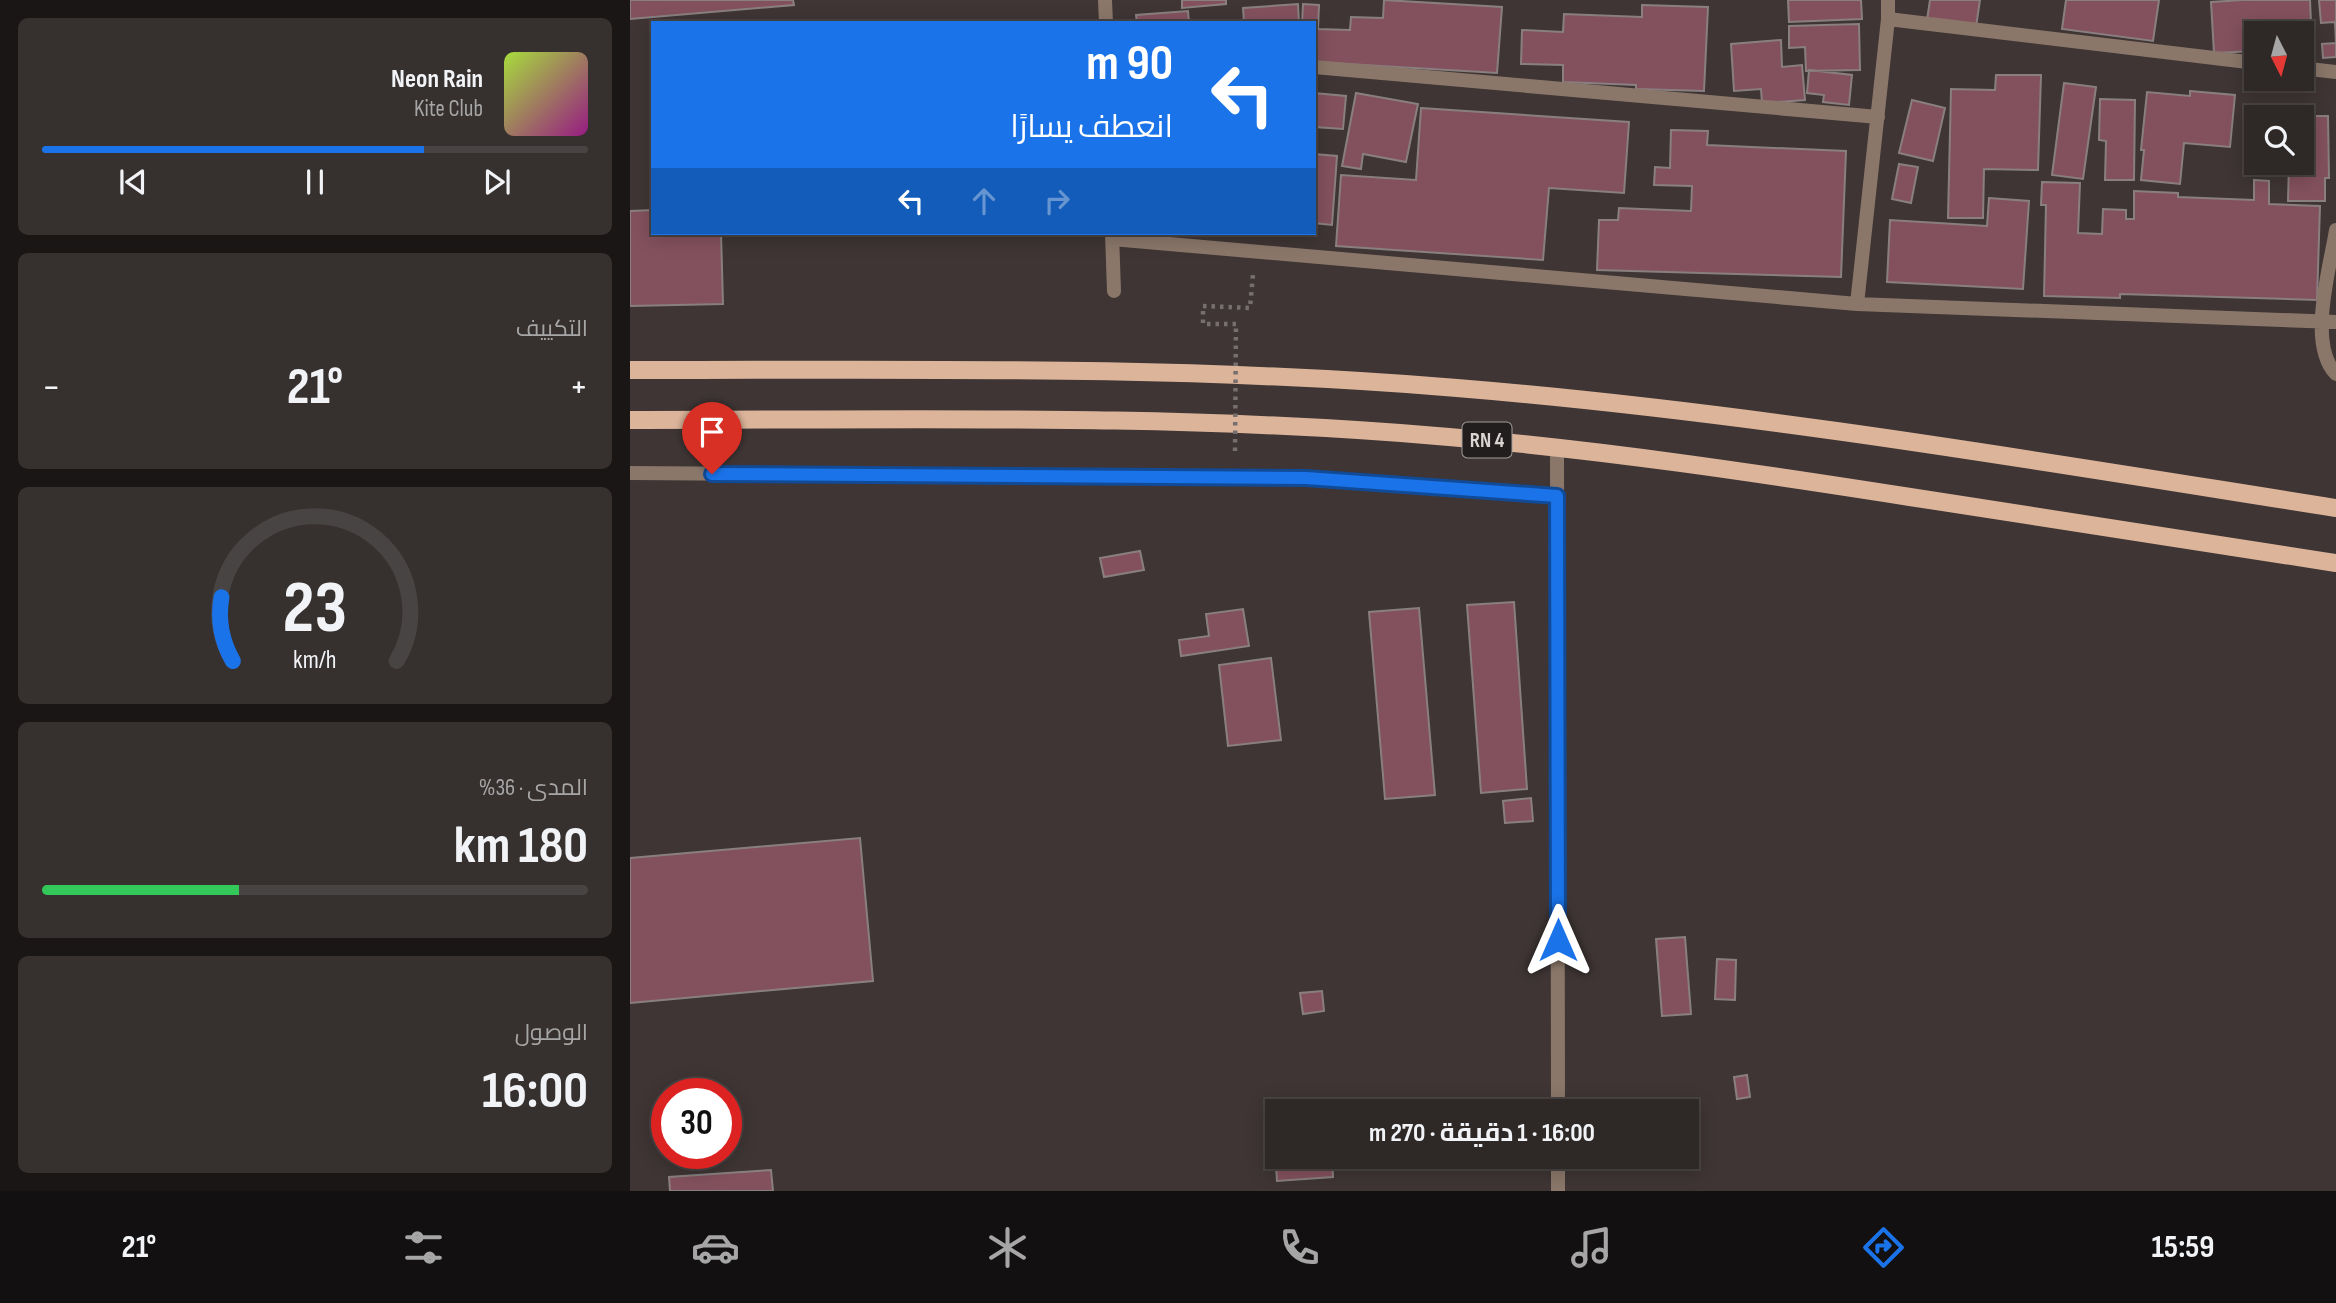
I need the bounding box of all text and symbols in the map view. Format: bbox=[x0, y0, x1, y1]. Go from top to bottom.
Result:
north arrow bbox=[2244, 21, 2314, 91]
map controls bbox=[2244, 21, 2314, 175]
text: 90 m bbox=[1086, 35, 1173, 94]
icon: left bbox=[1197, 49, 1288, 140]
text: Neon Rain bbox=[391, 64, 483, 95]
text: Kite Club bbox=[414, 95, 483, 123]
button: search bbox=[2244, 105, 2314, 175]
text: انعطف يسارًا bbox=[1010, 108, 1173, 147]
icon: previous bbox=[114, 163, 152, 201]
icon: pause bbox=[296, 163, 334, 201]
icon: next bbox=[478, 163, 516, 201]
icon: left bbox=[892, 182, 930, 220]
icon: ahead bbox=[965, 182, 1003, 220]
icon: right bbox=[1038, 182, 1076, 220]
text: التكييف bbox=[516, 315, 588, 343]
text: 21° bbox=[287, 356, 343, 419]
text: − bbox=[42, 365, 61, 410]
text: + bbox=[569, 365, 588, 410]
pin bbox=[682, 402, 742, 474]
icon: arrive bbox=[693, 413, 731, 451]
road number: RN 4 bbox=[1462, 422, 1512, 458]
text: 23 bbox=[283, 566, 347, 654]
text: km/h bbox=[293, 645, 337, 676]
text: المدى · 36% bbox=[479, 774, 588, 802]
text: 180 km bbox=[454, 815, 588, 878]
position arrow bbox=[1521, 903, 1595, 977]
text: الوصول bbox=[515, 1019, 588, 1047]
text: 16:00 bbox=[482, 1060, 588, 1123]
speed limit sign: 30 bbox=[651, 1078, 742, 1169]
text: 16:00 · 1 دقيقة · 270 m bbox=[1369, 1118, 1595, 1149]
icon: filters bbox=[399, 1223, 448, 1272]
icon: car bbox=[691, 1223, 740, 1272]
icon: climate bbox=[983, 1223, 1032, 1272]
icon: phone bbox=[1275, 1223, 1324, 1272]
icon: music bbox=[1567, 1223, 1616, 1272]
icon: directions bbox=[1859, 1223, 1908, 1272]
text: 21° bbox=[122, 1228, 156, 1267]
text: 15:59 bbox=[2151, 1228, 2215, 1267]

